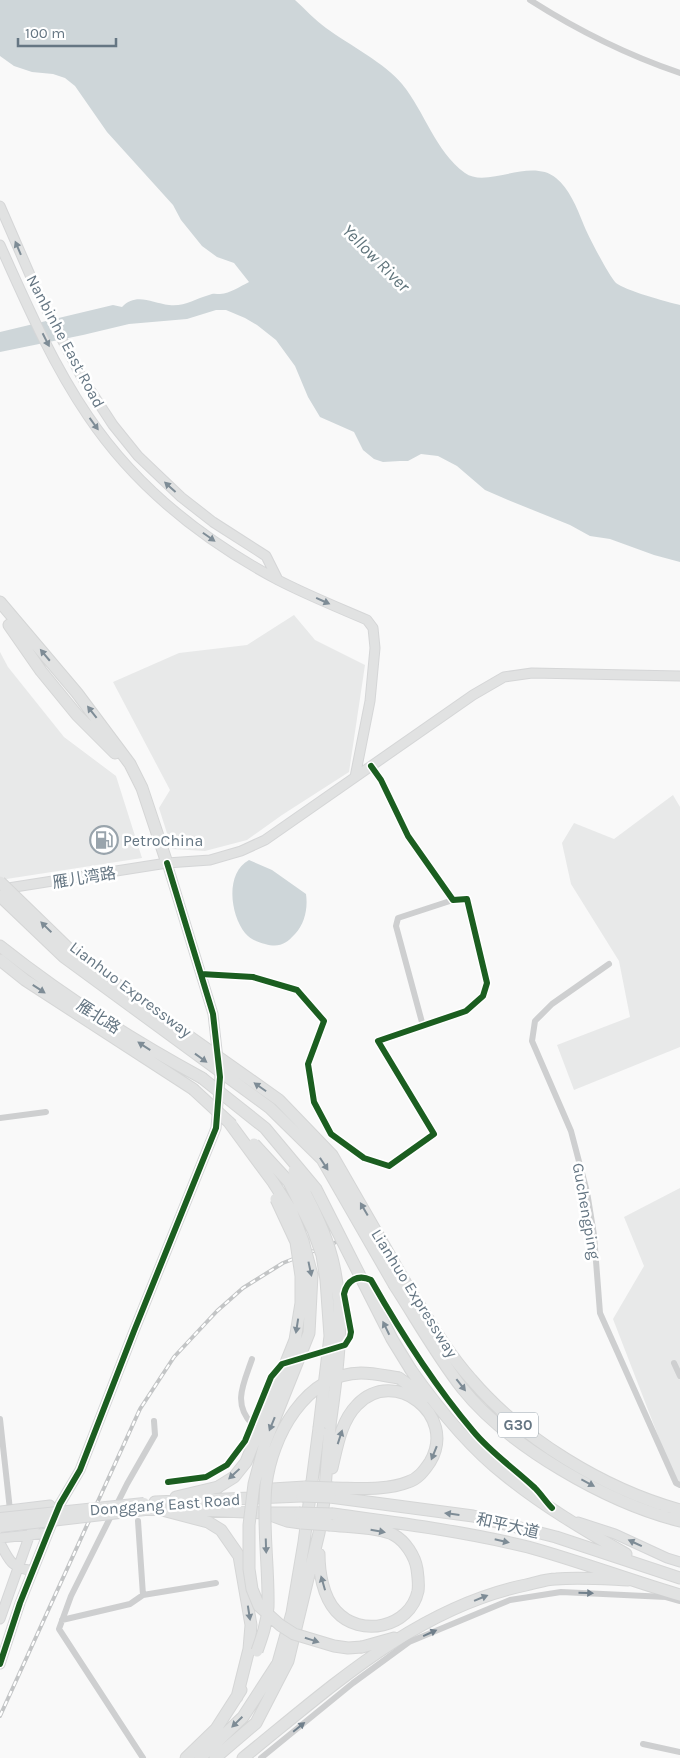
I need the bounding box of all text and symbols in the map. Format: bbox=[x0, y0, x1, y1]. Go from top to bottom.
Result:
scale bar bbox=[18, 15, 115, 47]
text: 100 m bbox=[25, 24, 65, 42]
water label: Yellow River bbox=[337, 219, 415, 297]
one-way arrow bbox=[14, 241, 22, 255]
street label: Nanbinhe East Road bbox=[22, 272, 109, 411]
one-way arrow bbox=[42, 333, 50, 347]
one-way arrow bbox=[89, 417, 99, 431]
one-way arrow bbox=[164, 482, 177, 493]
one-way arrow bbox=[202, 533, 216, 542]
one-way arrow bbox=[316, 597, 330, 605]
one-way arrow bbox=[39, 650, 51, 662]
one-way arrow bbox=[86, 706, 97, 719]
fuel station icon: PetroChina bbox=[89, 825, 119, 855]
place label: PetroChina bbox=[123, 831, 203, 850]
street label: 雁儿湾路 bbox=[51, 863, 117, 892]
one-way arrow bbox=[40, 921, 52, 933]
street label: Lianhuo Expressway bbox=[66, 937, 196, 1042]
one-way arrow bbox=[32, 984, 46, 994]
street label: 雁北路 bbox=[73, 995, 124, 1037]
one-way arrow bbox=[138, 1041, 151, 1051]
one-way arrow bbox=[194, 1053, 208, 1063]
one-way arrow bbox=[254, 1081, 267, 1092]
one-way arrow bbox=[319, 1157, 329, 1170]
street label: Guchengping bbox=[569, 1161, 604, 1261]
one-way arrow bbox=[359, 1203, 368, 1216]
street label: Lianhuo Expressway bbox=[367, 1226, 462, 1361]
one-way arrow bbox=[306, 1262, 314, 1277]
one-way arrow bbox=[293, 1319, 301, 1335]
one-way arrow bbox=[382, 1321, 390, 1335]
one-way arrow bbox=[455, 1378, 466, 1391]
road number: G30 bbox=[498, 1412, 538, 1438]
one-way arrow bbox=[268, 1417, 276, 1431]
one-way arrow bbox=[337, 1430, 344, 1445]
one-way arrow bbox=[430, 1446, 438, 1461]
one-way arrow bbox=[228, 1469, 241, 1480]
one-way arrow bbox=[581, 1479, 596, 1487]
street label: Donggang East Road bbox=[89, 1490, 241, 1519]
street label: 和平大道 bbox=[475, 1509, 541, 1542]
one-way arrow bbox=[444, 1510, 460, 1518]
one-way arrow bbox=[371, 1527, 387, 1535]
one-way arrow bbox=[494, 1537, 509, 1545]
one-way arrow bbox=[262, 1538, 270, 1554]
one-way arrow bbox=[628, 1539, 642, 1547]
one-way arrow bbox=[319, 1575, 327, 1590]
one-way arrow bbox=[578, 1590, 594, 1598]
one-way arrow bbox=[474, 1594, 489, 1602]
one-way arrow bbox=[245, 1605, 253, 1621]
one-way arrow bbox=[423, 1629, 437, 1637]
one-way arrow bbox=[305, 1636, 320, 1644]
one-way arrow bbox=[232, 1716, 244, 1728]
one-way arrow bbox=[292, 1722, 305, 1733]

